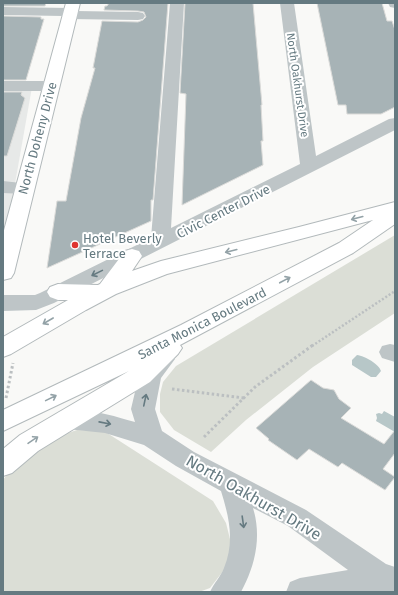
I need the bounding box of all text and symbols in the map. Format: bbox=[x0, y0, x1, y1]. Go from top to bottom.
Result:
street label: North Oakhurst Drive bbox=[284, 32, 311, 138]
street label: North Doheny Drive bbox=[15, 80, 60, 196]
street label: Civic Center Drive bbox=[174, 181, 272, 241]
one-way arrow bbox=[351, 215, 364, 222]
place label: Hotel Beverly Terrace bbox=[83, 231, 162, 261]
marker: Hotel Beverly Terrace bbox=[70, 240, 80, 250]
one-way arrow bbox=[225, 247, 238, 255]
one-way arrow bbox=[91, 270, 103, 277]
one-way arrow bbox=[279, 276, 291, 284]
street label: Santa Monica Boulevard bbox=[136, 285, 269, 362]
one-way arrow bbox=[42, 318, 54, 326]
one-way arrow bbox=[44, 394, 56, 401]
one-way arrow bbox=[141, 394, 149, 407]
one-way arrow bbox=[98, 420, 111, 428]
one-way arrow bbox=[27, 436, 38, 444]
street label: North Oakhurst Drive bbox=[183, 451, 325, 544]
one-way arrow bbox=[239, 515, 247, 528]

